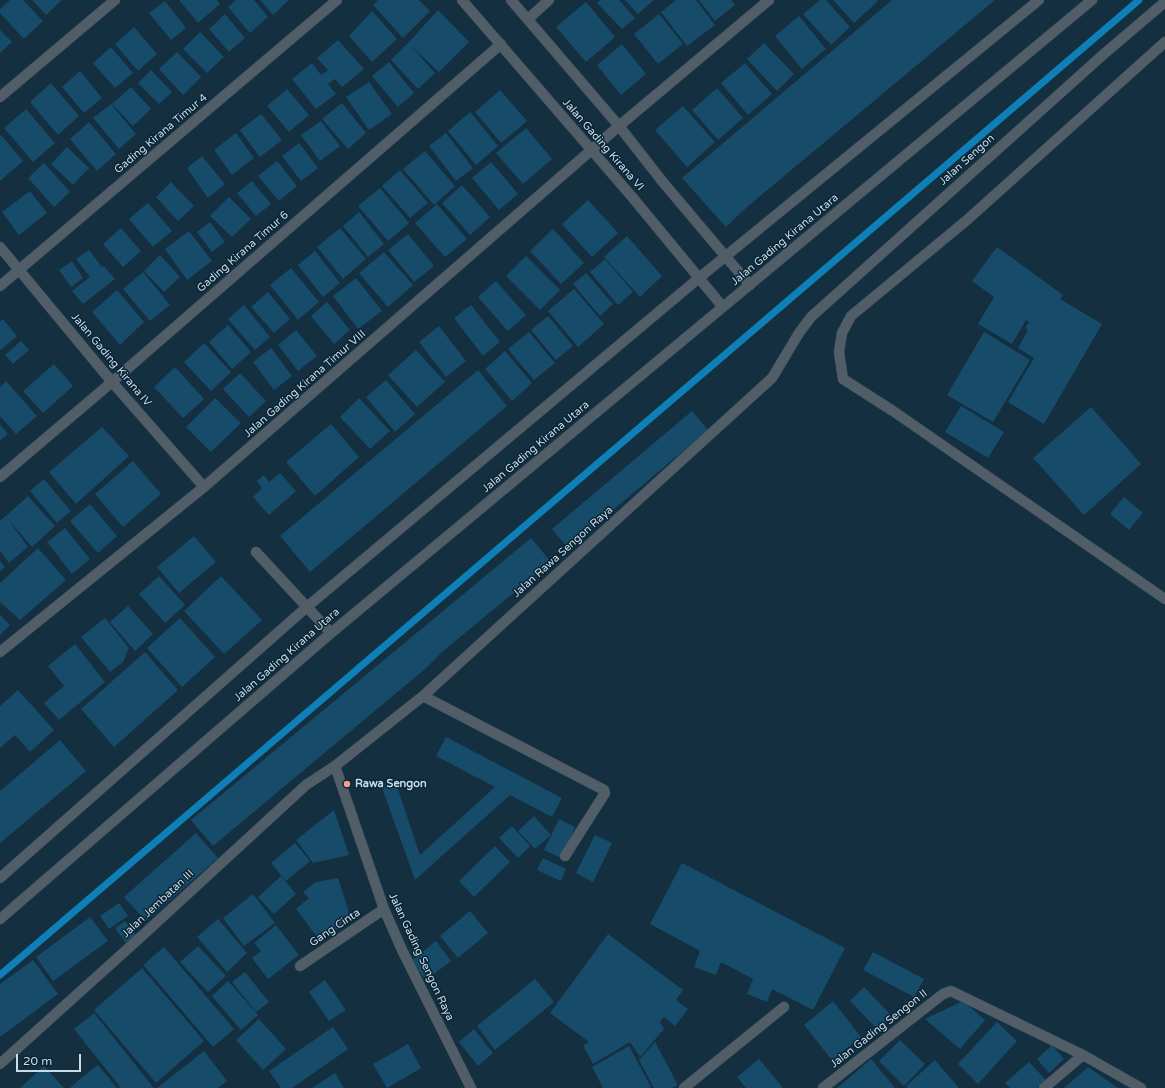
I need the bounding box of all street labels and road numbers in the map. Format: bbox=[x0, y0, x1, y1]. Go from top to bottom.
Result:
street label: Gading Kirana Timur 4 bbox=[112, 91, 210, 177]
street label: Jalan Gading Kirana VI bbox=[559, 96, 647, 194]
street label: Jalan Sengon bbox=[937, 132, 997, 188]
street label: Jalan Gading Kirana Utara bbox=[729, 191, 841, 289]
street label: Gading Kirana Timur 6 bbox=[195, 209, 291, 295]
street label: Jalan Gading Kirana IV bbox=[68, 311, 154, 409]
street label: Jalan Gading Kirana Timur VIII bbox=[241, 328, 369, 440]
street label: Jalan Gading Kirana Utara bbox=[480, 398, 592, 496]
street label: Jalan Rawa Sengon Raya bbox=[510, 504, 616, 600]
street label: Jalan Gading Kirana Utara bbox=[231, 605, 343, 705]
street label: Jalan Jembatan III bbox=[119, 867, 197, 941]
street label: Jalan Gading Sengon Raya bbox=[386, 891, 456, 1023]
street label: Gang Cinta bbox=[307, 906, 363, 950]
street label: Jalan Gading Sengon II bbox=[828, 987, 930, 1071]

